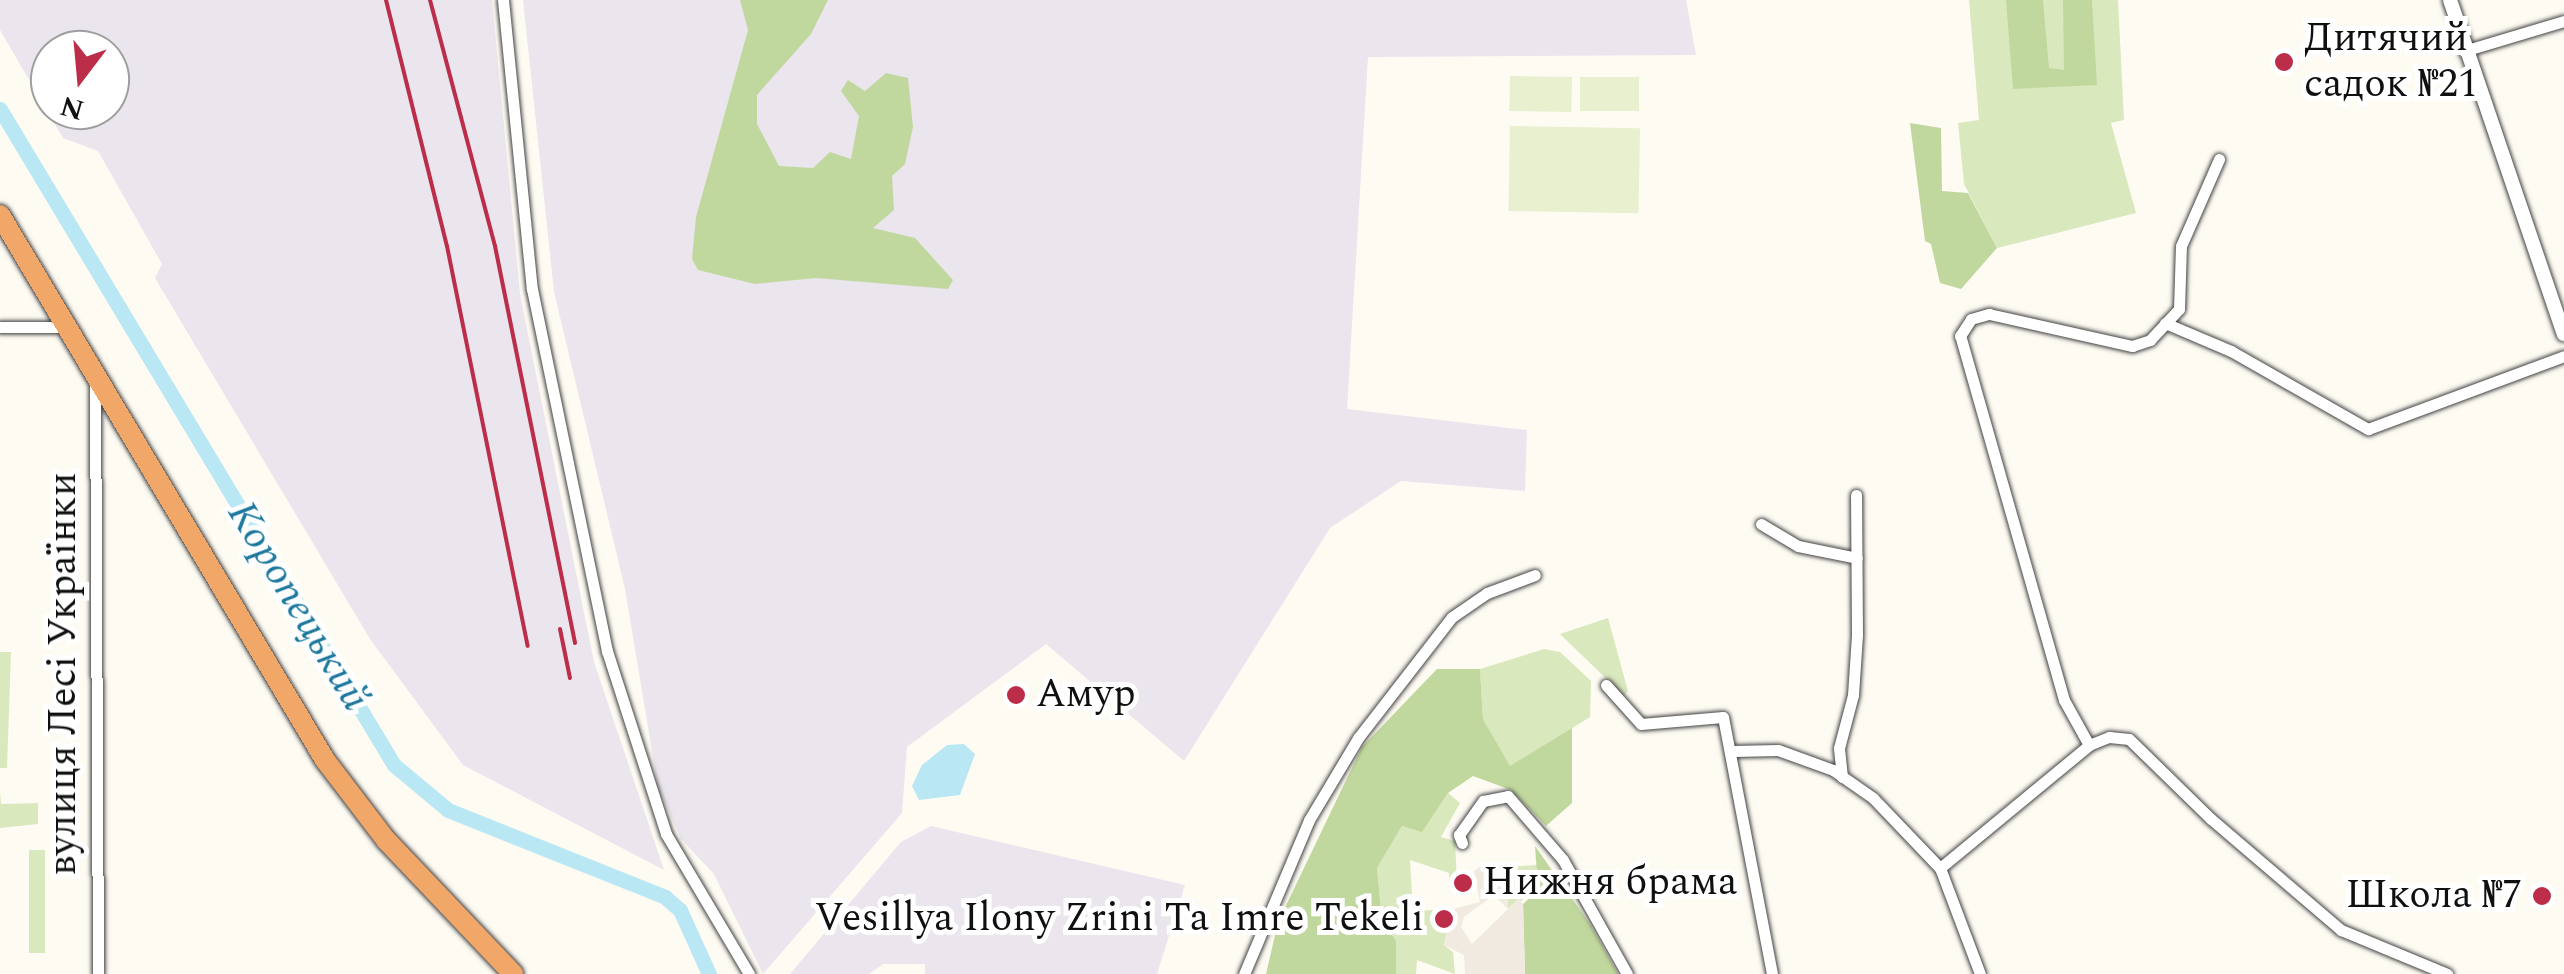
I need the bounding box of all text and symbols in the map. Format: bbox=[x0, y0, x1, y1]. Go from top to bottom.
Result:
place label: Дитячий садок №21 bbox=[2304, 15, 2478, 109]
north arrow bbox=[30, 30, 130, 130]
marker: Дитячий садок №21 bbox=[2273, 51, 2295, 73]
text: N bbox=[55, 84, 89, 131]
street label: вулиця Лесі Українки bbox=[40, 472, 88, 876]
water label: Коропецький bbox=[216, 492, 380, 720]
place label: Амур bbox=[1036, 671, 1136, 719]
marker: Амур bbox=[1005, 684, 1027, 706]
place label: Нижня брама bbox=[1483, 859, 1738, 907]
marker: Нижня брама bbox=[1452, 872, 1474, 894]
place label: Школа №7 bbox=[2345, 872, 2522, 920]
marker: Школа №7 bbox=[2531, 885, 2553, 907]
place label: Vesillya Ilony Zrini Ta Imre Tekeli bbox=[814, 895, 1424, 943]
marker: Vesillya Ilony Zrini Ta Imre Tekeli bbox=[1433, 908, 1455, 930]

